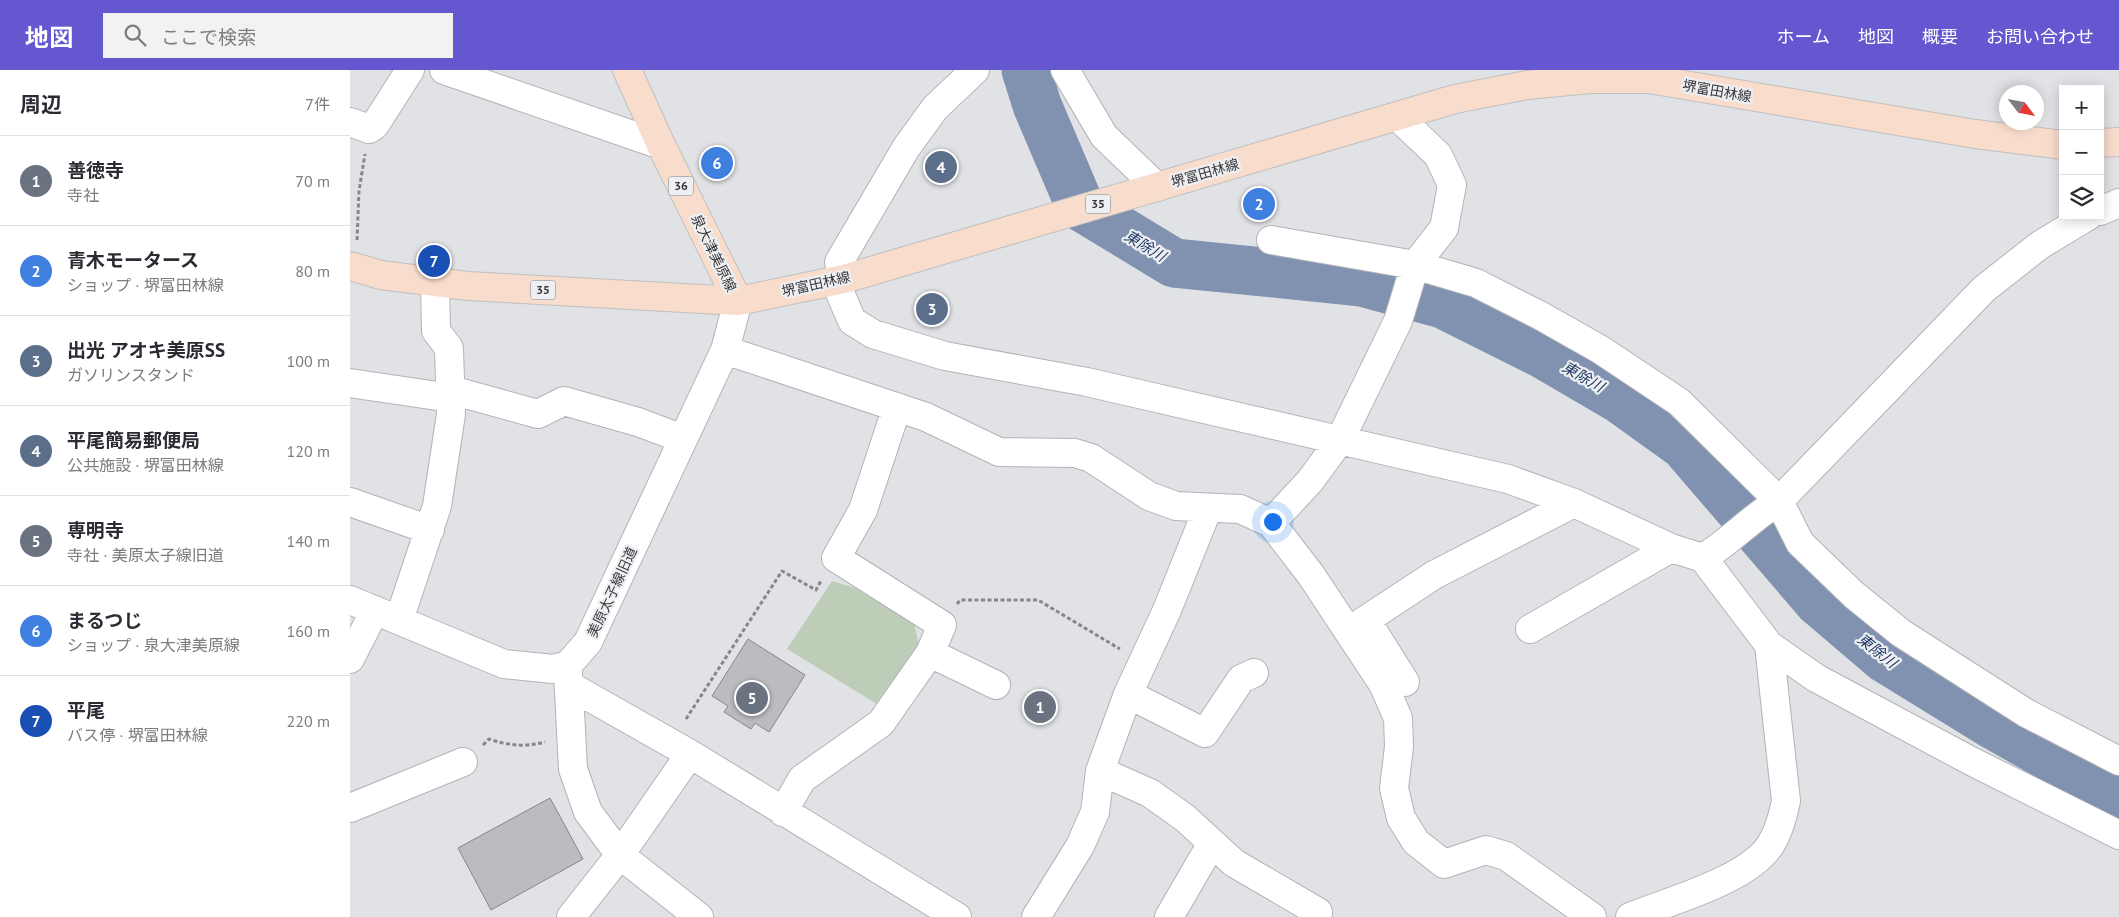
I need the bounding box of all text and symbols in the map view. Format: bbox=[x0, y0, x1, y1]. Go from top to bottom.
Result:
search box bbox=[103, 13, 453, 58]
icon: search bbox=[121, 21, 149, 49]
text: 地図 bbox=[25, 22, 73, 53]
text: ここで検索 bbox=[161, 25, 256, 49]
text: ホーム bbox=[1777, 25, 1830, 48]
text: 地図 bbox=[1858, 25, 1894, 48]
text: 概要 bbox=[1922, 25, 1958, 48]
text: お問い合わせ bbox=[1986, 25, 2094, 48]
street label: 堺富田林線 bbox=[1681, 76, 1753, 106]
north arrow bbox=[1999, 85, 2044, 130]
map controls bbox=[2059, 85, 2104, 220]
button: + bbox=[2059, 85, 2104, 130]
text: 周辺 bbox=[20, 91, 62, 118]
text: 7件 bbox=[305, 94, 330, 114]
button: − bbox=[2059, 130, 2104, 175]
pin: 6 bbox=[701, 144, 733, 182]
pin: 4 bbox=[925, 148, 957, 186]
street label: 堺富田林線 bbox=[1169, 155, 1241, 191]
text: 善徳寺 bbox=[67, 158, 124, 182]
text: 1 bbox=[31, 171, 41, 191]
text: 70 m bbox=[295, 171, 330, 191]
button: layers bbox=[2059, 175, 2104, 220]
road number: 36 bbox=[668, 176, 694, 195]
text: 寺社 bbox=[67, 185, 99, 205]
pin: 2 bbox=[1243, 185, 1275, 223]
road number: 35 bbox=[1086, 195, 1110, 214]
street label: 泉大津美原線 bbox=[687, 211, 741, 295]
water label: 東除川 bbox=[1121, 226, 1171, 266]
pin: 7 bbox=[418, 242, 450, 280]
text: 青木モータース bbox=[67, 248, 199, 272]
text: 2 bbox=[31, 261, 41, 281]
text: 80 m bbox=[295, 261, 330, 281]
street label: 堺富田林線 bbox=[780, 267, 852, 301]
text: ショップ · 堺富田林線 bbox=[67, 275, 224, 295]
road number: 35 bbox=[530, 280, 556, 300]
pin: 3 bbox=[916, 290, 948, 328]
text: 出光 アオキ美原SS bbox=[67, 338, 225, 362]
text: 3 bbox=[31, 351, 41, 371]
text: 100 m bbox=[287, 351, 330, 371]
water label: 東除川 bbox=[1559, 357, 1609, 397]
text: ガソリンスタンド bbox=[67, 365, 195, 385]
text: 平尾簡易郵便局 bbox=[67, 428, 200, 452]
text: 4 bbox=[31, 441, 41, 461]
text: 120 m bbox=[287, 441, 330, 461]
text: 公共施設 · 堺富田林線 bbox=[67, 455, 224, 475]
your location bbox=[1260, 509, 1286, 535]
text: 専明寺 bbox=[67, 518, 124, 542]
text: 5 bbox=[31, 531, 41, 551]
text: 140 m bbox=[287, 531, 330, 551]
street label: 美原太子線旧道 bbox=[583, 544, 641, 640]
text: 寺社 · 美原太子線旧道 bbox=[67, 545, 224, 565]
text: まるつじ bbox=[67, 608, 142, 632]
text: 6 bbox=[31, 621, 41, 641]
text: 160 m bbox=[287, 621, 330, 641]
water label: 東除川 bbox=[1854, 629, 1902, 673]
text: ショップ · 泉大津美原線 bbox=[67, 635, 240, 655]
pin: 5 bbox=[736, 679, 768, 717]
pin: 1 bbox=[1024, 688, 1056, 726]
text: 平尾 bbox=[67, 698, 105, 722]
text: 7 bbox=[31, 711, 41, 731]
text: 220 m bbox=[287, 711, 330, 731]
text: バス停 · 堺富田林線 bbox=[67, 725, 208, 745]

